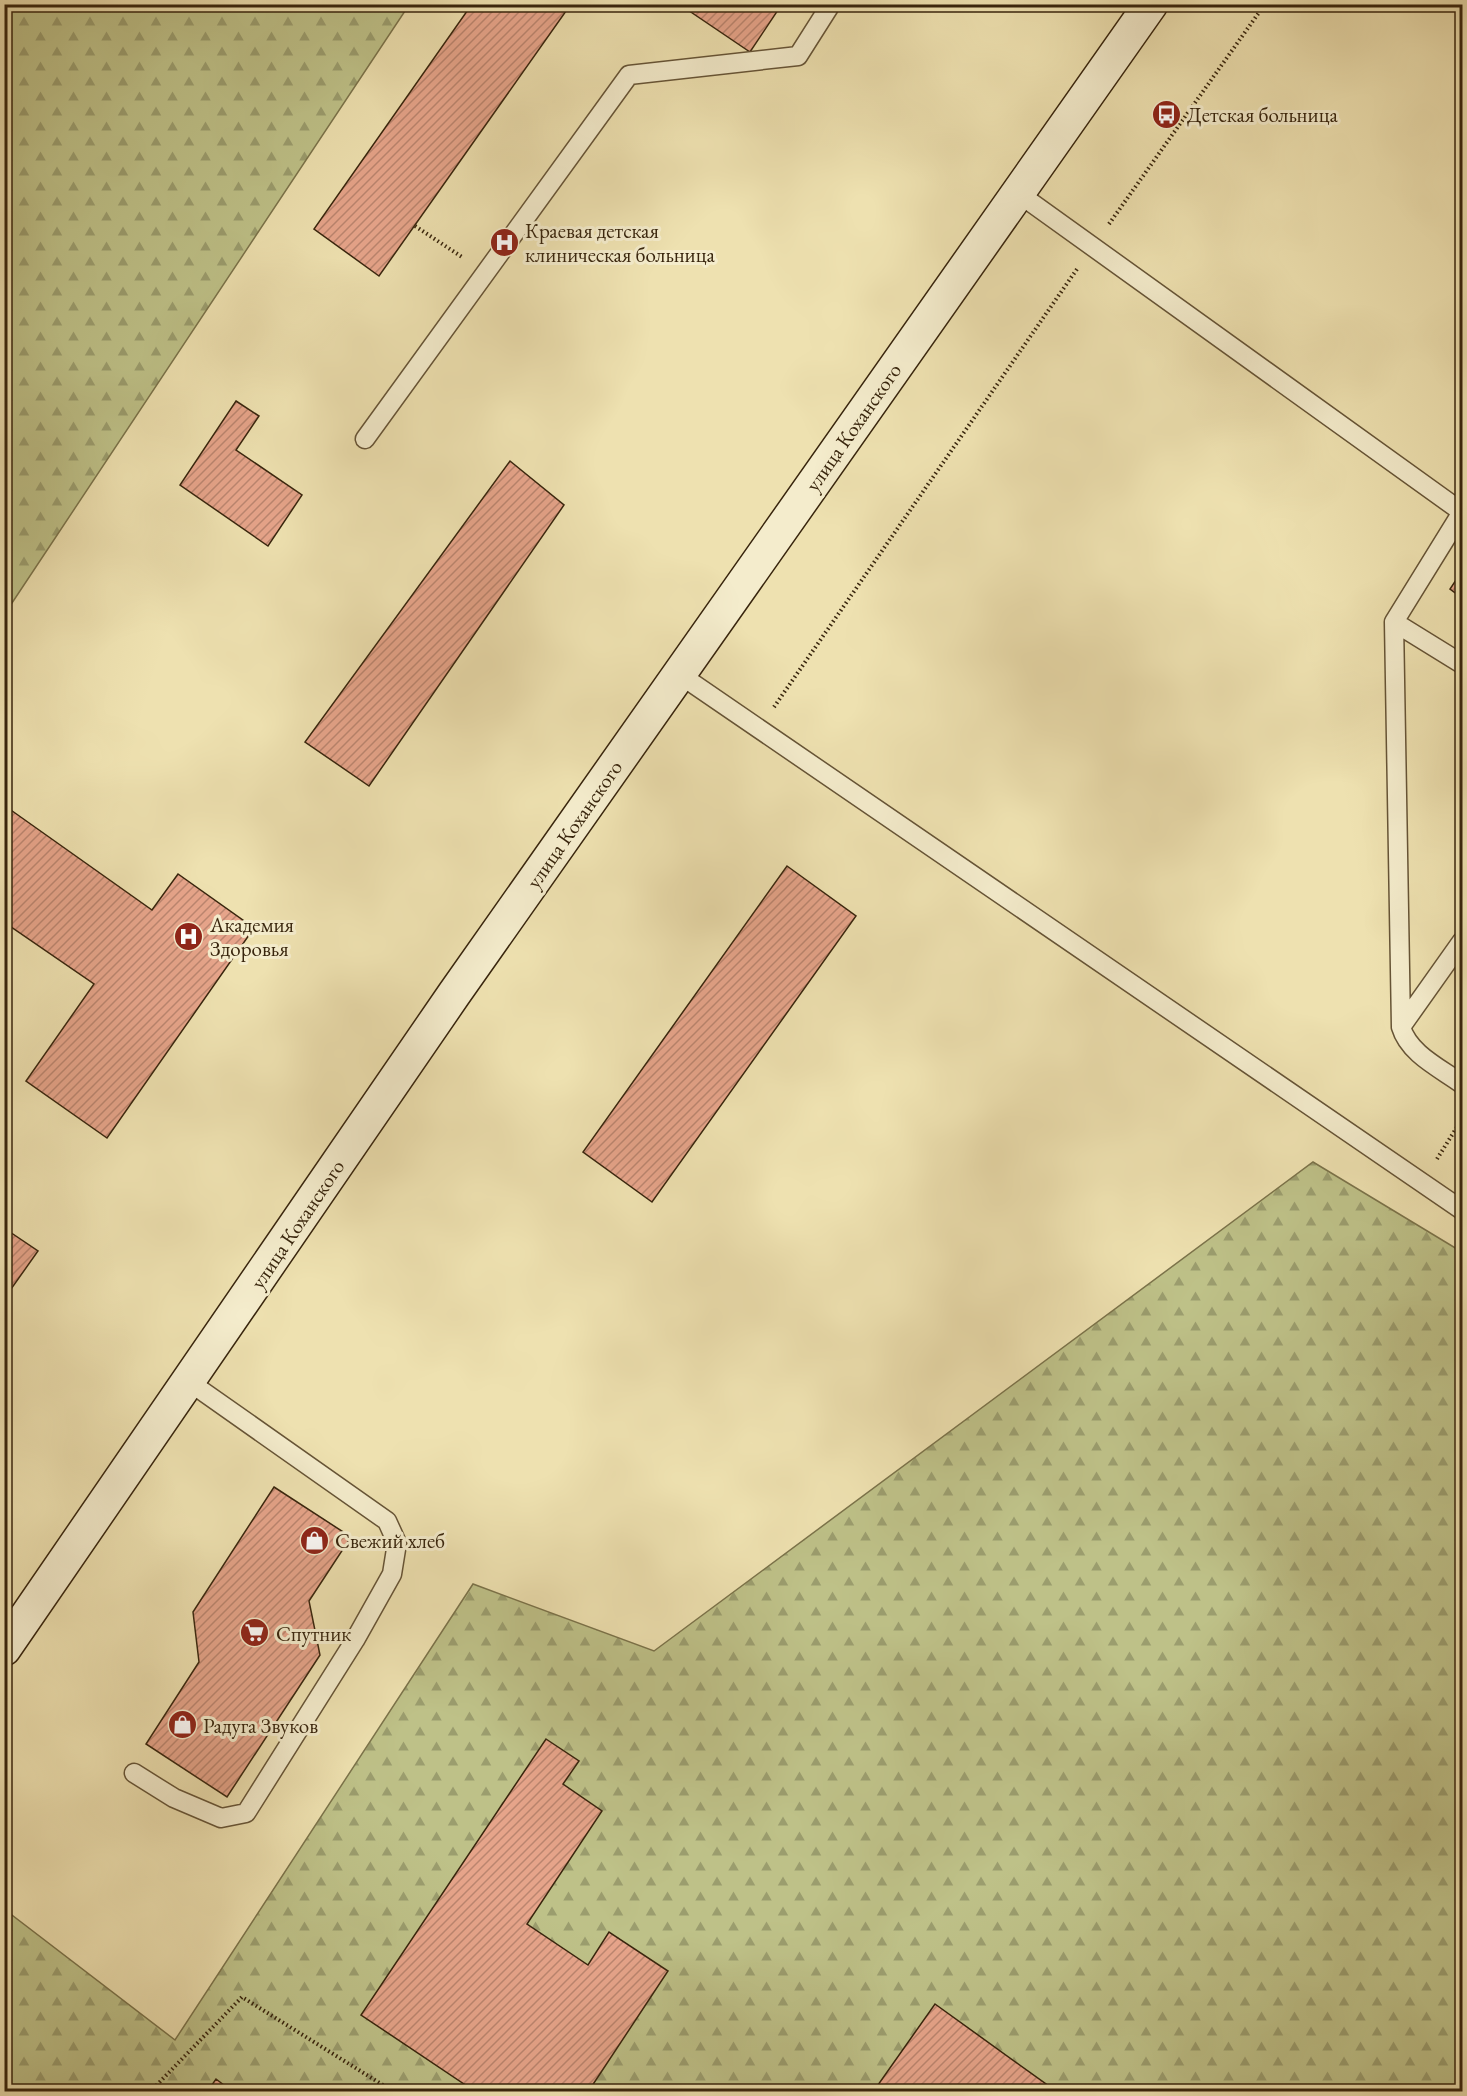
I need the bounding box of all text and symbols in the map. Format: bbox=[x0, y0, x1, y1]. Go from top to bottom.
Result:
bus stop icon: Детская больница bbox=[1150, 98, 1182, 130]
place label: Детская больница bbox=[1187, 101, 1338, 128]
place label: Краевая детская клиническая больница bbox=[525, 217, 715, 268]
hospital icon: Краевая детская клиническая больница bbox=[488, 226, 520, 258]
street label: улица Коханского bbox=[799, 358, 907, 496]
street label: улица Коханского bbox=[520, 755, 628, 893]
place label: Академия Здоровья bbox=[209, 911, 294, 962]
hospital icon: Академия Здоровья bbox=[173, 920, 205, 952]
street label: улица Коханского bbox=[244, 1154, 350, 1294]
shop icon: Свежий хлеб bbox=[298, 1524, 330, 1556]
place label: Свежий хлеб bbox=[335, 1527, 445, 1554]
supermarket icon: Спутник bbox=[239, 1617, 271, 1649]
place label: Спутник bbox=[276, 1620, 351, 1647]
shop icon: Радуга Звуков bbox=[166, 1709, 198, 1741]
place label: Радуга Звуков bbox=[203, 1712, 318, 1739]

